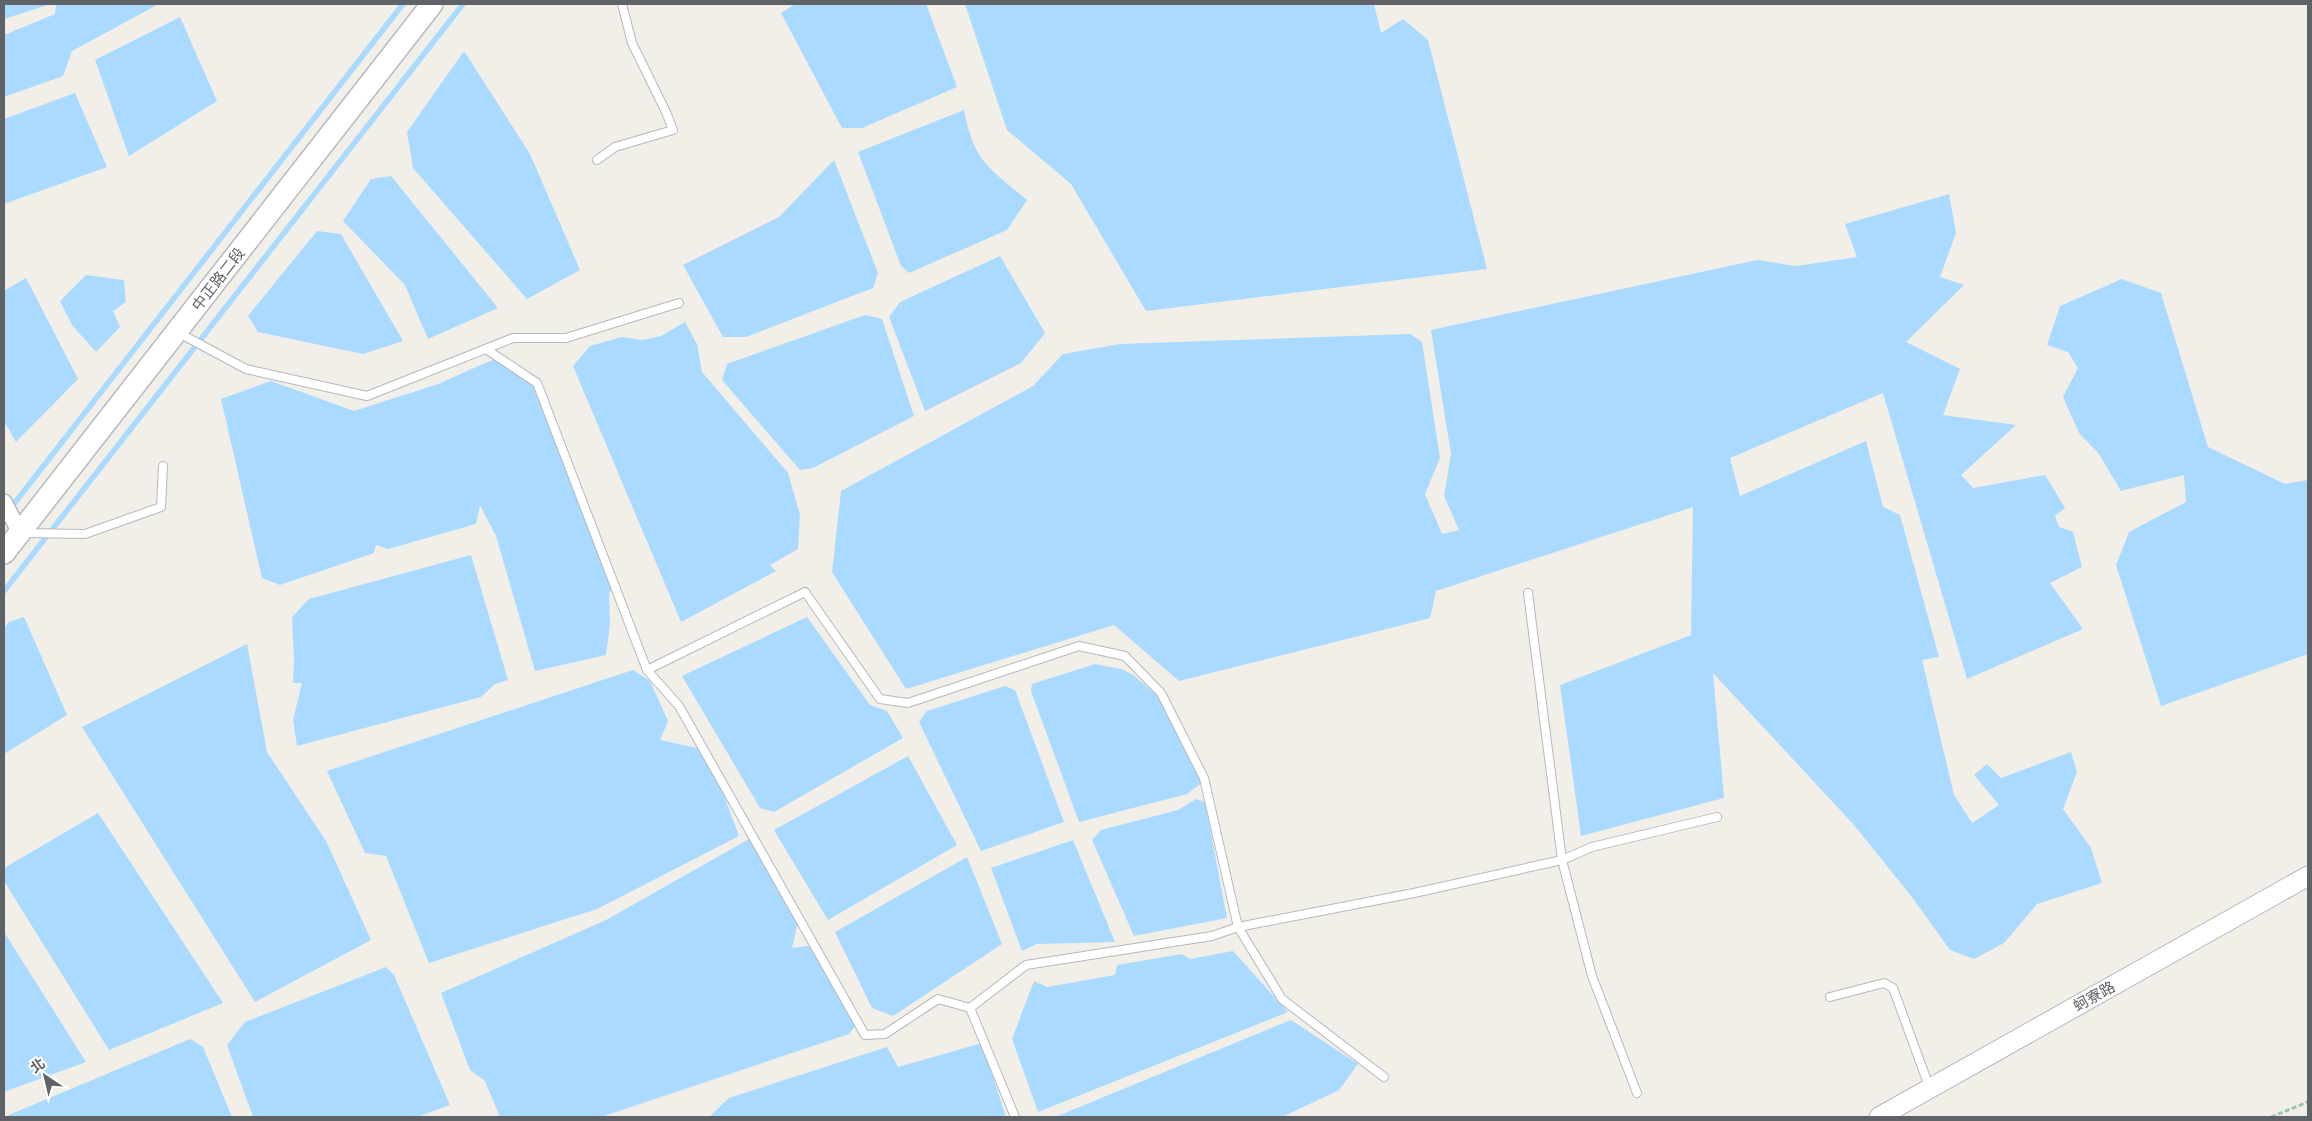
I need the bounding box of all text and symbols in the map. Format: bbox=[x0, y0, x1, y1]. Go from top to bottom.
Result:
street label: 中正路二段 bbox=[187, 244, 249, 314]
street label: 蚵寮路 bbox=[2070, 977, 2118, 1015]
north arrow bbox=[20, 1051, 70, 1101]
text: 北 bbox=[27, 1054, 48, 1077]

